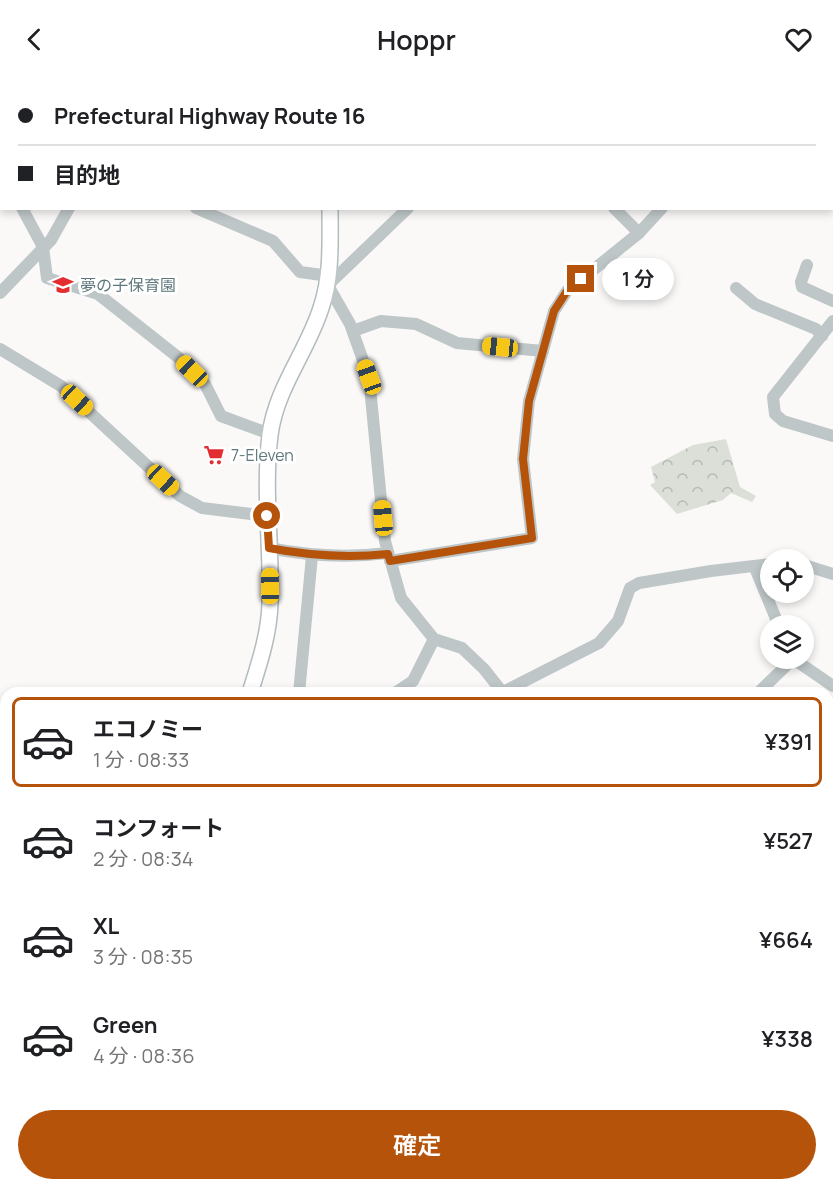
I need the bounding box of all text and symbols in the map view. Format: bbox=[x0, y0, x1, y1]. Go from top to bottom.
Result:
text: Hoppr bbox=[377, 21, 456, 58]
icon: back bbox=[18, 23, 51, 56]
icon: heart bbox=[782, 23, 815, 56]
text: Prefectural Highway Route 16 bbox=[54, 101, 366, 131]
text: 目的地 bbox=[54, 160, 120, 190]
callout: 1 分 bbox=[602, 258, 674, 300]
route end bbox=[567, 265, 594, 292]
text: 1 分 bbox=[622, 265, 654, 292]
school or university icon: 夢の子保育園 bbox=[51, 273, 75, 297]
place label: 夢の子保育園 bbox=[80, 274, 176, 296]
car bbox=[481, 336, 519, 358]
car bbox=[173, 352, 211, 390]
car bbox=[354, 357, 384, 397]
car bbox=[58, 381, 96, 419]
supermarket icon: 7-Eleven bbox=[202, 443, 226, 467]
place label: 7-Eleven bbox=[231, 444, 294, 466]
car bbox=[144, 461, 182, 499]
car bbox=[372, 499, 394, 537]
route start bbox=[253, 502, 280, 529]
map controls bbox=[760, 549, 814, 669]
button: locate bbox=[760, 549, 814, 603]
car bbox=[261, 568, 279, 604]
button: layers bbox=[760, 615, 814, 669]
text: エコノミー bbox=[93, 714, 203, 744]
icon: car bbox=[21, 715, 75, 769]
text: ¥391 bbox=[764, 727, 813, 757]
text: 1 分 · 08:33 bbox=[93, 746, 189, 773]
text: コンフォート bbox=[93, 813, 224, 843]
icon: car bbox=[21, 814, 75, 868]
text: ¥527 bbox=[763, 826, 813, 856]
text: 2 分 · 08:34 bbox=[93, 845, 194, 872]
text: XL bbox=[93, 911, 119, 941]
icon: car bbox=[21, 913, 75, 967]
text: ¥664 bbox=[759, 925, 813, 955]
text: 3 分 · 08:35 bbox=[93, 943, 193, 970]
text: Green bbox=[93, 1010, 158, 1040]
icon: car bbox=[21, 1012, 75, 1066]
text: ¥338 bbox=[762, 1024, 813, 1054]
text: 4 分 · 08:36 bbox=[93, 1042, 195, 1069]
button: 確定 bbox=[18, 1110, 816, 1179]

